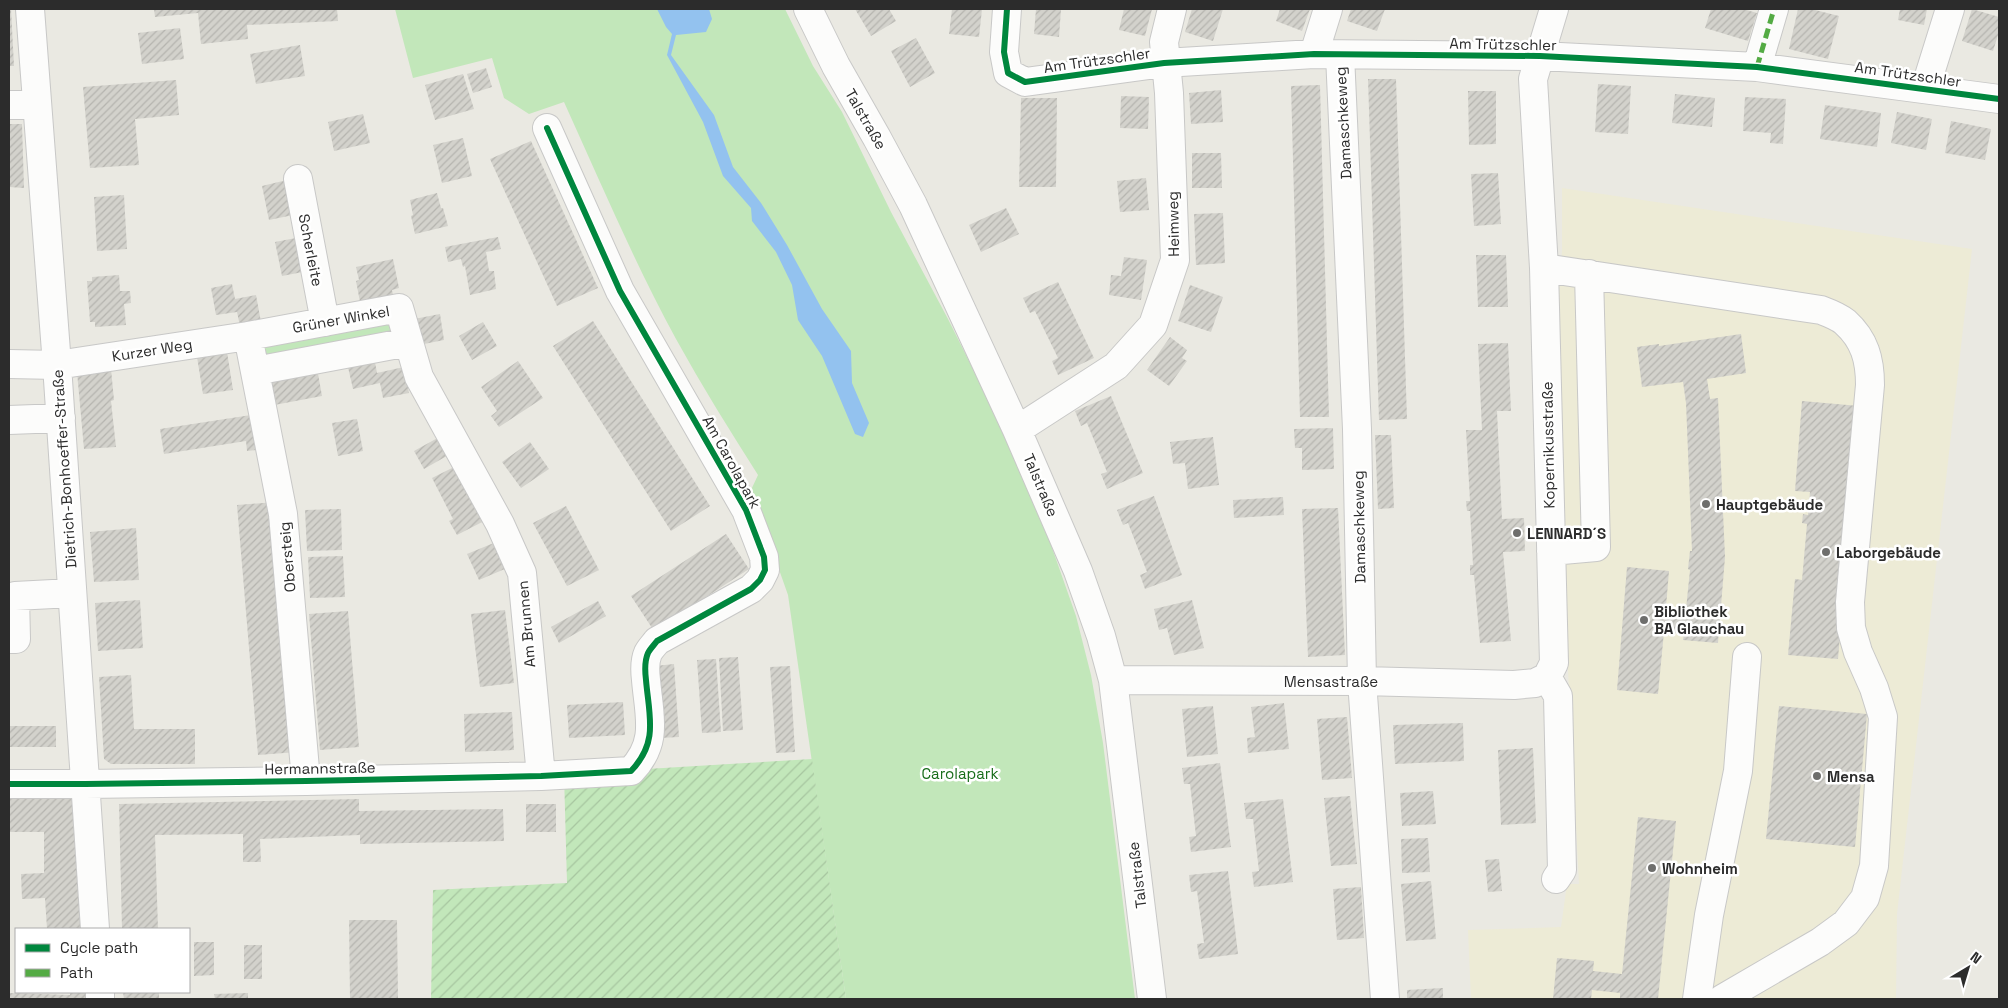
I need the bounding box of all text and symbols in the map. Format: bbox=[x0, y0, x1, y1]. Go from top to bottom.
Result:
street label: Am Trützschler bbox=[1449, 34, 1557, 54]
street label: Am Trützschler bbox=[1043, 43, 1152, 77]
street label: Am Trützschler bbox=[1854, 57, 1963, 91]
street label: Damaschkeweg bbox=[1331, 66, 1355, 180]
street label: Talstraße bbox=[841, 85, 891, 153]
street label: Heimweg bbox=[1163, 191, 1183, 257]
street label: Scherleite bbox=[295, 212, 327, 288]
street label: Grüner Winkel bbox=[291, 301, 391, 337]
street label: Kurzer Weg bbox=[110, 334, 194, 366]
street label: Dietrich-Bonhoeffer-Straße bbox=[48, 369, 80, 569]
street label: Kopernikusstraße bbox=[1537, 381, 1559, 509]
street label: Am Carolapark bbox=[699, 412, 765, 512]
street label: Talstraße bbox=[1019, 451, 1063, 520]
street label: Damaschkeweg bbox=[1349, 470, 1369, 584]
place label: Hauptgebäude bbox=[1716, 495, 1824, 514]
marker: Hauptgebäude bbox=[1700, 498, 1712, 510]
street label: Obersteig bbox=[274, 521, 300, 593]
place label: LENNARD´S bbox=[1527, 524, 1606, 543]
marker: LENNARD´S bbox=[1511, 527, 1523, 539]
place label: Laborgebäude bbox=[1836, 543, 1941, 562]
marker: Laborgebäude bbox=[1820, 546, 1832, 558]
street label: Am Brunnen bbox=[513, 580, 539, 668]
place label: Bibliothek BA Glauchau bbox=[1654, 602, 1744, 638]
marker: Bibliothek BA Glauchau bbox=[1638, 614, 1650, 626]
street label: Mensastraße bbox=[1284, 672, 1378, 691]
street label: Hermannstraße bbox=[264, 758, 376, 778]
park label: Carolapark bbox=[921, 764, 999, 783]
place label: Mensa bbox=[1827, 767, 1875, 786]
marker: Mensa bbox=[1811, 770, 1823, 782]
street label: Talstraße bbox=[1123, 841, 1150, 909]
place label: Wohnheim bbox=[1662, 859, 1738, 878]
marker: Wohnheim bbox=[1646, 862, 1658, 874]
legend bbox=[15, 928, 190, 993]
text: Cycle path bbox=[60, 938, 138, 957]
north arrow bbox=[1943, 943, 1993, 993]
text: N bbox=[1967, 948, 1985, 968]
text: Path bbox=[60, 963, 93, 982]

